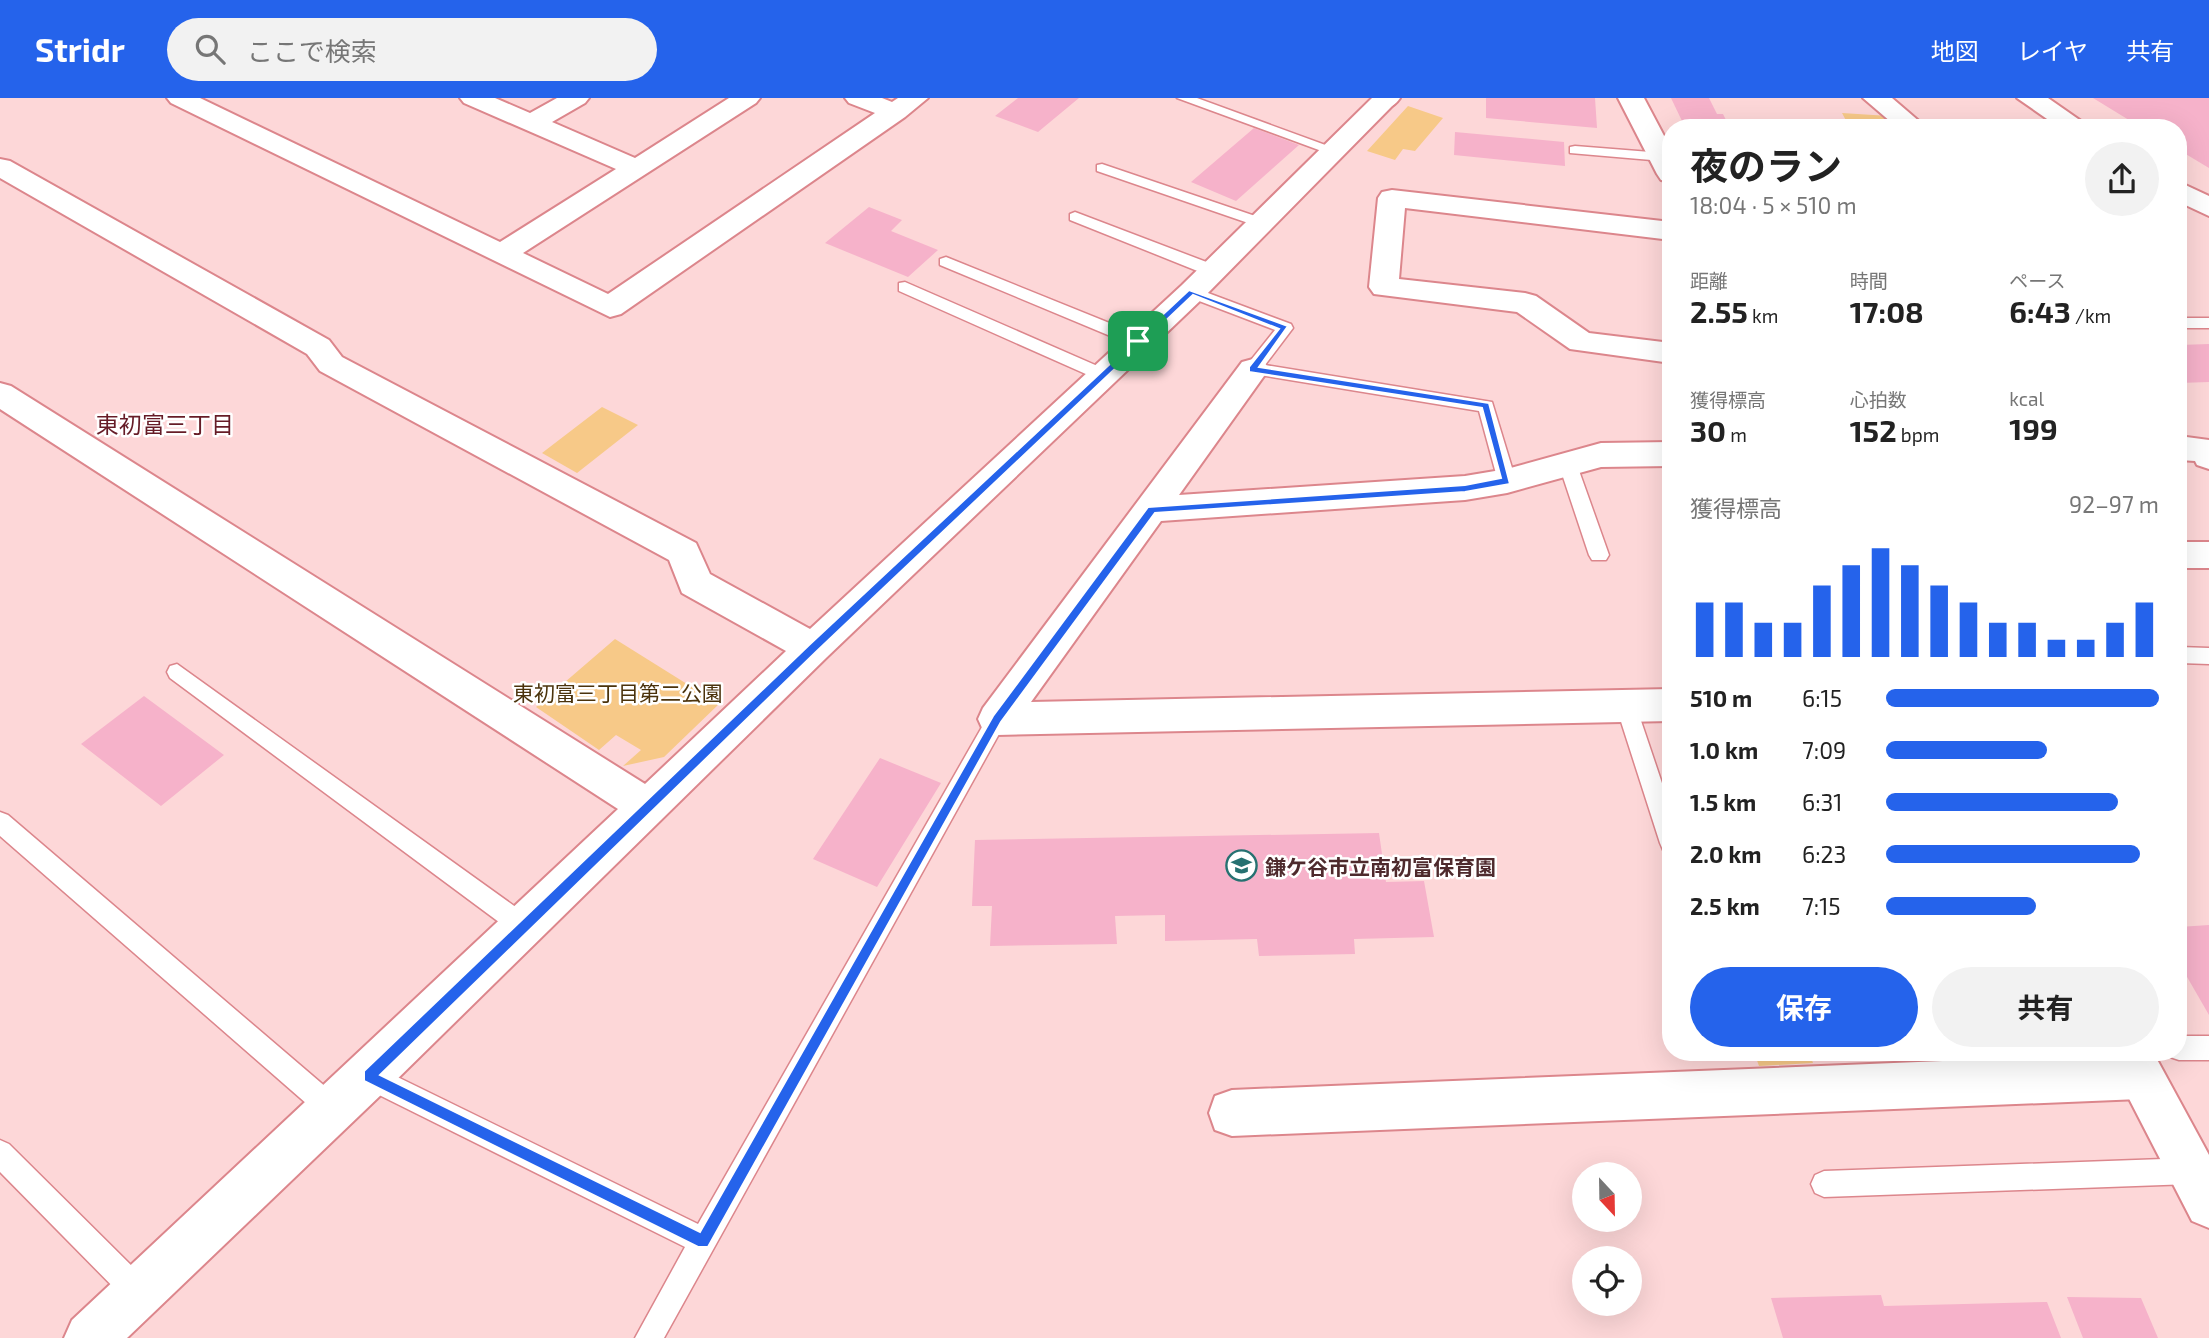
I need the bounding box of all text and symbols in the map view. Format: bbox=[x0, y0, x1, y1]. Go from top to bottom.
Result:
search box bbox=[167, 18, 657, 81]
text: Stridr bbox=[35, 29, 125, 69]
icon: search bbox=[191, 30, 229, 68]
text: ここで検索 bbox=[247, 35, 377, 66]
text: 地図 bbox=[1931, 36, 1979, 65]
text: レイヤ bbox=[2017, 36, 2088, 65]
text: 共有 bbox=[2126, 36, 2174, 65]
text: 夜のラン bbox=[1690, 142, 1842, 188]
button: share bbox=[2085, 142, 2159, 216]
text: 18:04 · 5 × 510 m bbox=[1690, 191, 1857, 219]
text: 距離 bbox=[1690, 269, 1728, 292]
text: 時間 bbox=[1850, 269, 1888, 292]
text: ペース bbox=[2009, 269, 2065, 292]
text: 2.55 bbox=[1690, 293, 1748, 329]
text: 17:08 bbox=[1850, 293, 1924, 329]
text: 6:43 bbox=[2009, 293, 2071, 329]
text: km bbox=[1748, 304, 1778, 327]
text: /km bbox=[2071, 304, 2111, 327]
pin bbox=[1108, 311, 1168, 371]
icon: arrive bbox=[1119, 322, 1157, 360]
text: kcal bbox=[2009, 387, 2044, 410]
text: 獲得標高 bbox=[1690, 388, 1766, 411]
text: 心拍数 bbox=[1850, 388, 1907, 411]
district label: 東初富三丁目 bbox=[96, 410, 234, 438]
text: 199 bbox=[2009, 410, 2058, 446]
text: 30 bbox=[1690, 412, 1726, 448]
text: 152 bbox=[1850, 412, 1897, 448]
text: m bbox=[1726, 423, 1747, 446]
text: bpm bbox=[1897, 423, 1939, 446]
text: 92–97 m bbox=[2069, 490, 2159, 518]
text: 獲得標高 bbox=[1690, 494, 1782, 522]
park label: 東初富三丁目第二公園 bbox=[513, 680, 723, 705]
text: 510 m bbox=[1690, 684, 1752, 712]
text: 6:15 bbox=[1802, 684, 1842, 712]
text: 1.0 km bbox=[1690, 736, 1758, 764]
text: 7:09 bbox=[1802, 736, 1846, 764]
text: 1.5 km bbox=[1690, 788, 1756, 816]
text: 6:31 bbox=[1802, 788, 1843, 816]
text: 2.0 km bbox=[1690, 840, 1762, 868]
text: 6:23 bbox=[1802, 840, 1846, 868]
school or university icon: 鎌ケ谷市立南初富保育園 bbox=[1225, 849, 1259, 883]
place label: 鎌ケ谷市立南初富保育園 bbox=[1265, 854, 1496, 879]
text: 2.5 km bbox=[1690, 892, 1760, 920]
text: 7:15 bbox=[1802, 892, 1841, 920]
button: 保存 bbox=[1690, 967, 1918, 1047]
button: 共有 bbox=[1932, 967, 2159, 1047]
north arrow bbox=[1572, 1162, 1642, 1232]
map controls bbox=[1572, 1162, 1642, 1316]
button: locate bbox=[1572, 1246, 1642, 1316]

